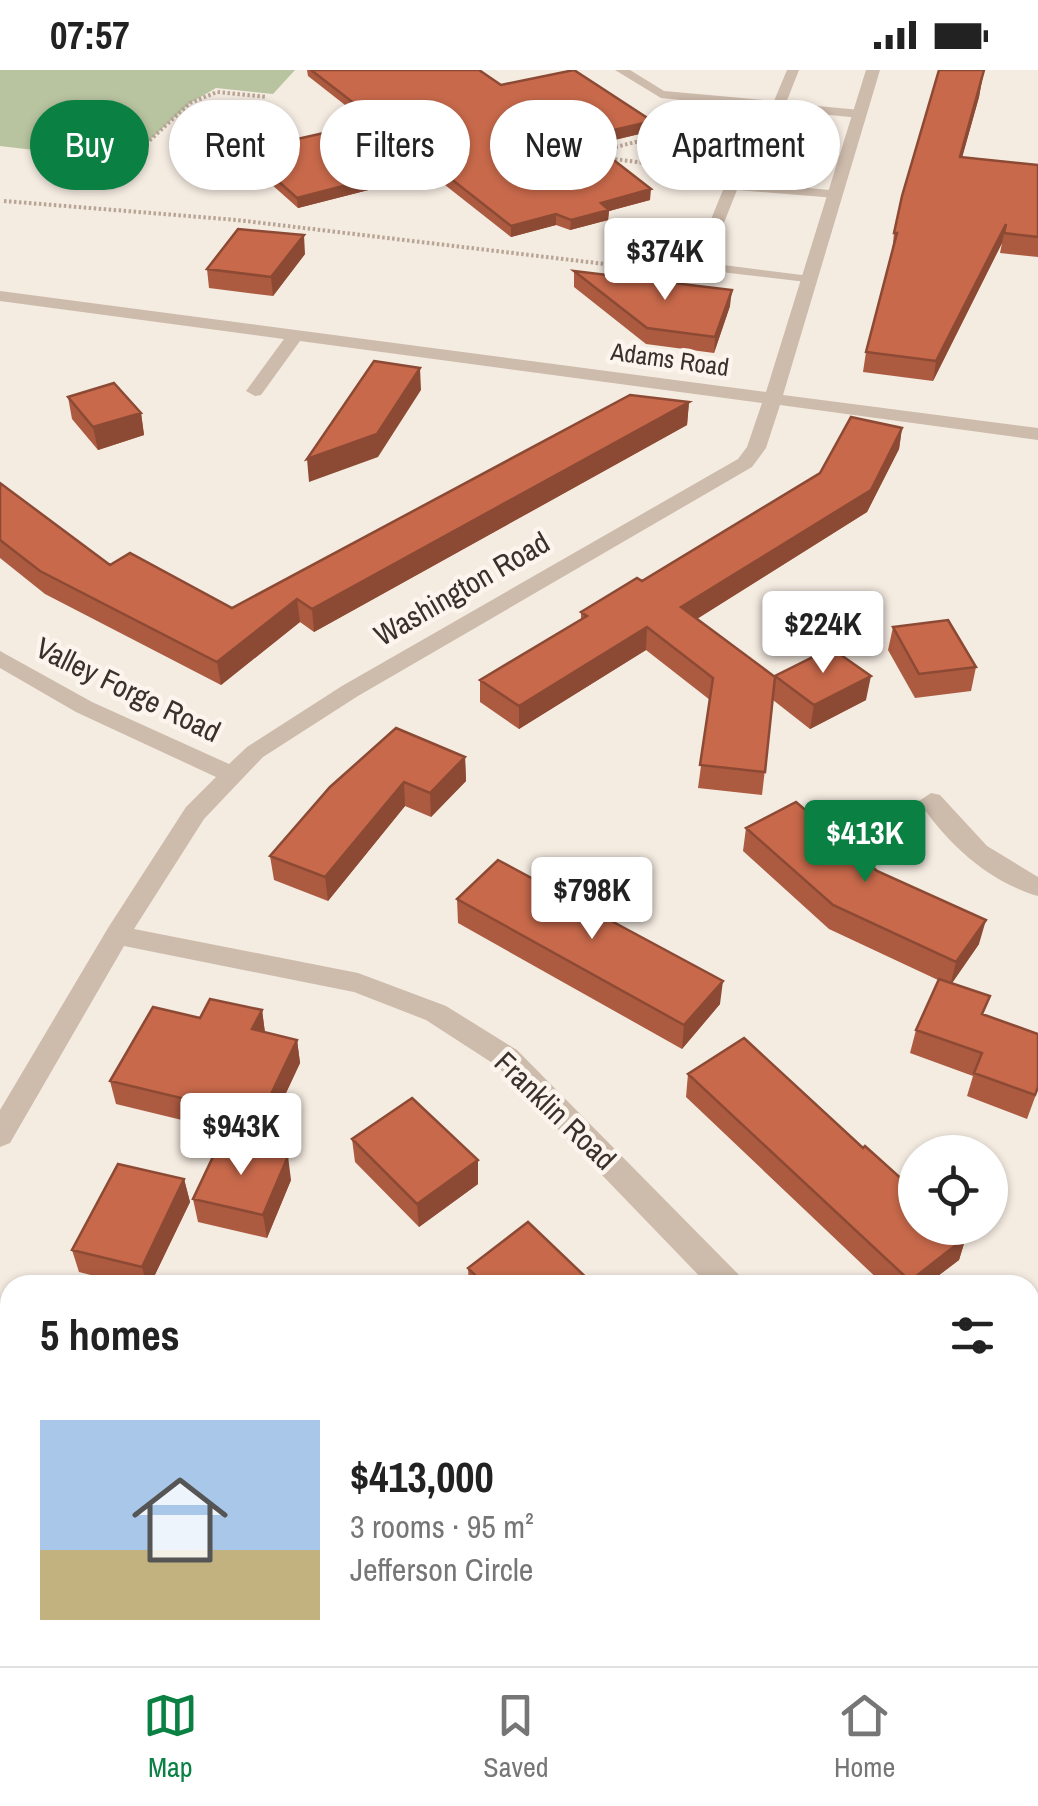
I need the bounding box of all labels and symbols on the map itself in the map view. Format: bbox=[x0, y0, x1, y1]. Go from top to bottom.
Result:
pin: $374K bbox=[595, 218, 735, 303]
street label: Adams Road bbox=[608, 334, 731, 384]
street label: Washington Road bbox=[367, 522, 556, 654]
pin: $224K bbox=[753, 591, 893, 676]
street label: Valley Forge Road bbox=[29, 627, 227, 751]
pin: $413K bbox=[795, 800, 935, 885]
pin: $798K bbox=[522, 857, 662, 942]
street label: Franklin Road bbox=[486, 1042, 625, 1178]
pin: $943K bbox=[171, 1093, 311, 1178]

